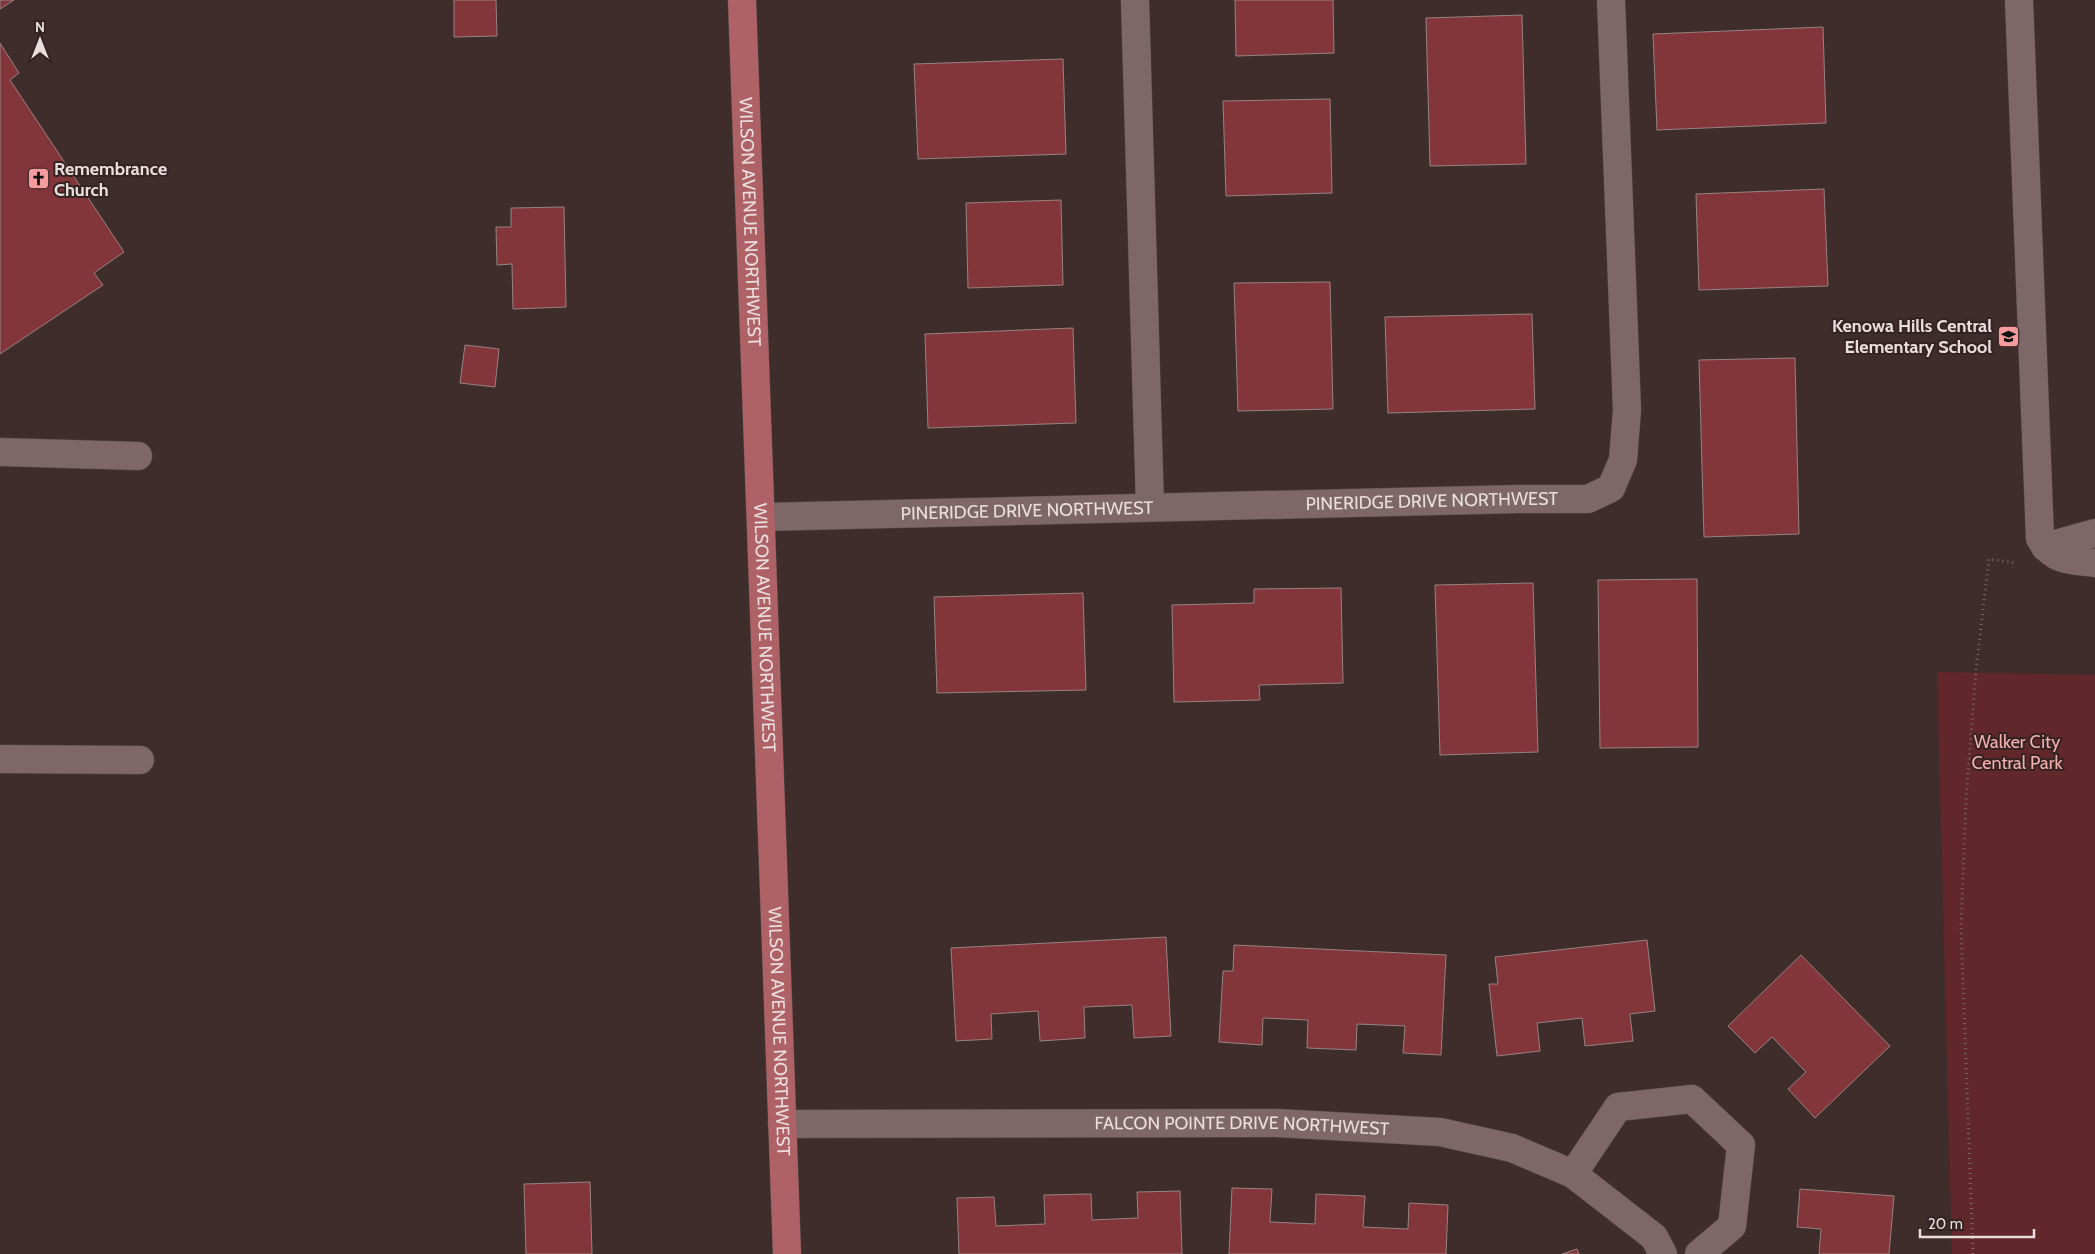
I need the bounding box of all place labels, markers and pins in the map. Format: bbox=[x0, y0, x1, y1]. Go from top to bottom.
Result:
place label: Remembrance Church bbox=[54, 158, 167, 201]
church icon: Remembrance Church bbox=[26, 167, 50, 191]
place label: Kenowa Hills Central Elementary School bbox=[1832, 315, 1992, 358]
school or university icon: Kenowa Hills Central Elementary School bbox=[1996, 324, 2020, 348]

